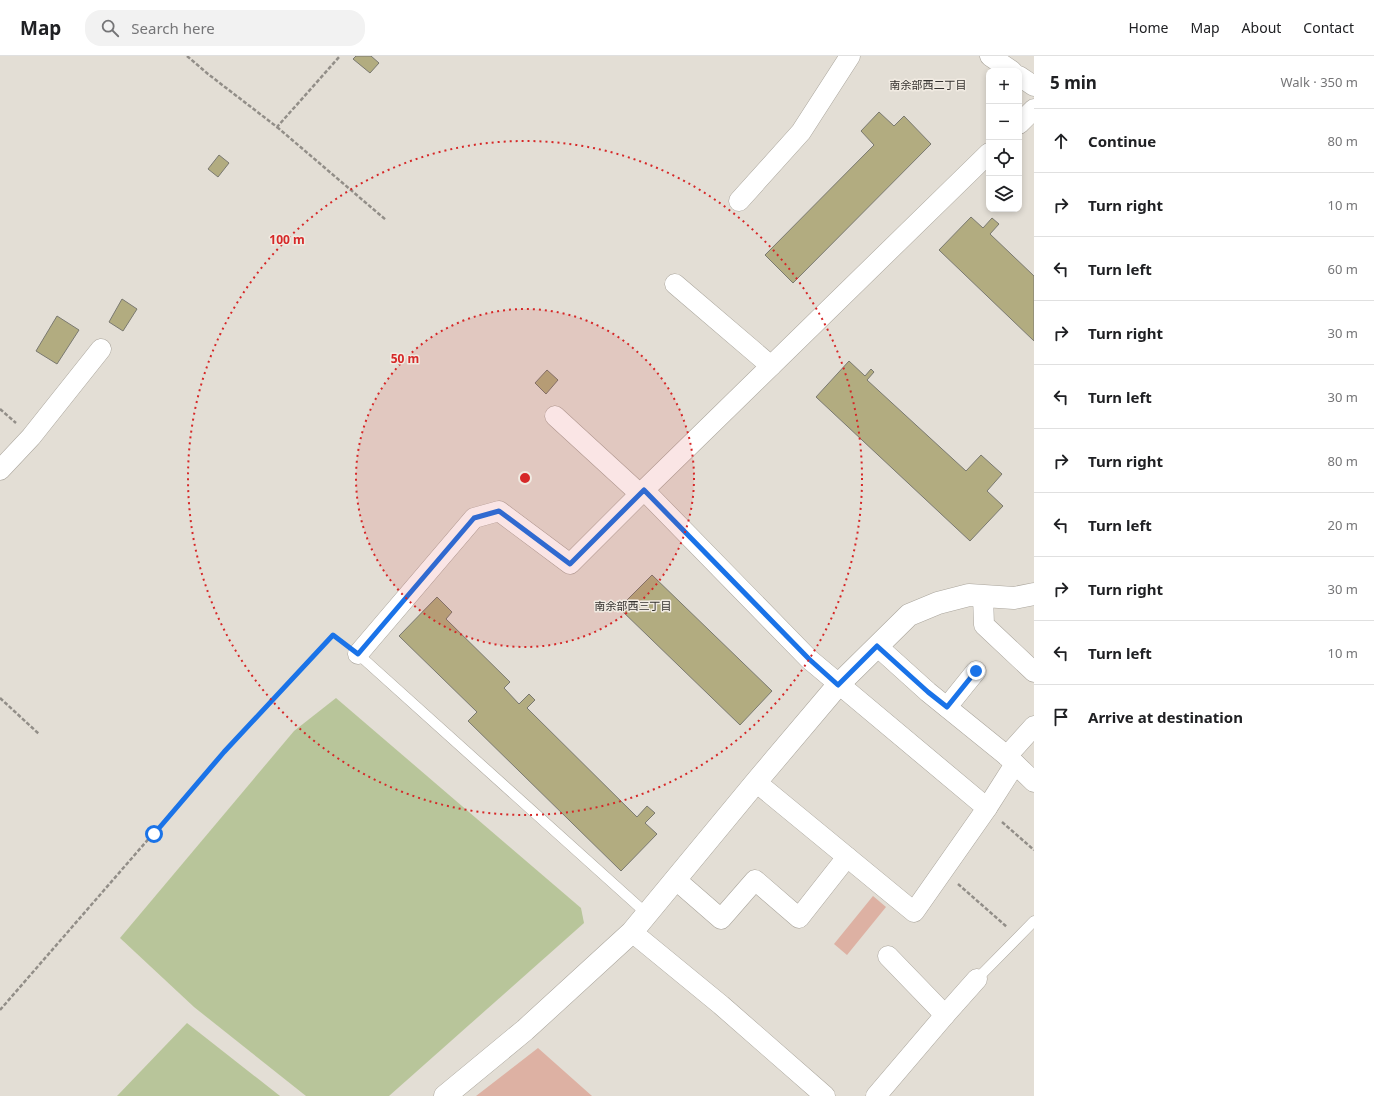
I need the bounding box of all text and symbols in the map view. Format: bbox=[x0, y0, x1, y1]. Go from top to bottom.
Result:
search box bbox=[85, 10, 365, 46]
text: Map bbox=[20, 15, 61, 41]
icon: search bbox=[99, 17, 121, 39]
text: Search here bbox=[131, 18, 215, 38]
text: Home bbox=[1129, 18, 1168, 37]
text: Map bbox=[1190, 18, 1220, 37]
text: About bbox=[1242, 18, 1281, 37]
text: Contact bbox=[1303, 18, 1354, 37]
map controls bbox=[986, 68, 1022, 212]
button: + bbox=[986, 68, 1022, 104]
text: 5 min bbox=[1050, 71, 1097, 94]
text: Walk · 350 m bbox=[1280, 73, 1358, 91]
district label: 南余部西二丁目 bbox=[890, 77, 967, 92]
button: − bbox=[986, 104, 1022, 140]
icon: ahead bbox=[1050, 130, 1072, 152]
text: Continue bbox=[1088, 131, 1156, 151]
text: 80 m bbox=[1328, 132, 1358, 150]
button: locate bbox=[986, 140, 1022, 176]
button: layers bbox=[986, 176, 1022, 212]
icon: right bbox=[1050, 194, 1072, 216]
text: Turn right bbox=[1088, 195, 1163, 215]
text: 10 m bbox=[1328, 196, 1358, 214]
text: 100 m bbox=[269, 231, 305, 248]
icon: left bbox=[1050, 258, 1072, 280]
text: Turn left bbox=[1088, 259, 1152, 279]
text: 60 m bbox=[1328, 260, 1358, 278]
icon: right bbox=[1050, 322, 1072, 344]
text: Turn right bbox=[1088, 323, 1163, 343]
text: 30 m bbox=[1328, 324, 1358, 342]
text: 50 m bbox=[391, 350, 419, 367]
icon: left bbox=[1050, 386, 1072, 408]
text: Turn left bbox=[1088, 387, 1152, 407]
text: 30 m bbox=[1328, 388, 1358, 406]
icon: right bbox=[1050, 450, 1072, 472]
text: Turn right bbox=[1088, 451, 1163, 471]
text: 80 m bbox=[1328, 452, 1358, 470]
centre of rings bbox=[518, 471, 532, 485]
icon: left bbox=[1050, 514, 1072, 536]
text: Turn left bbox=[1088, 515, 1152, 535]
text: 20 m bbox=[1328, 516, 1358, 534]
icon: right bbox=[1050, 578, 1072, 600]
text: Turn right bbox=[1088, 579, 1163, 599]
text: 30 m bbox=[1328, 580, 1358, 598]
district label: 南余部西三丁目 bbox=[595, 598, 672, 613]
icon: left bbox=[1050, 642, 1072, 664]
text: Turn left bbox=[1088, 643, 1152, 663]
text: 10 m bbox=[1328, 644, 1358, 662]
route end bbox=[967, 662, 985, 680]
icon: arrive bbox=[1050, 706, 1072, 728]
text: Arrive at destination bbox=[1088, 707, 1243, 727]
route start bbox=[145, 825, 163, 843]

